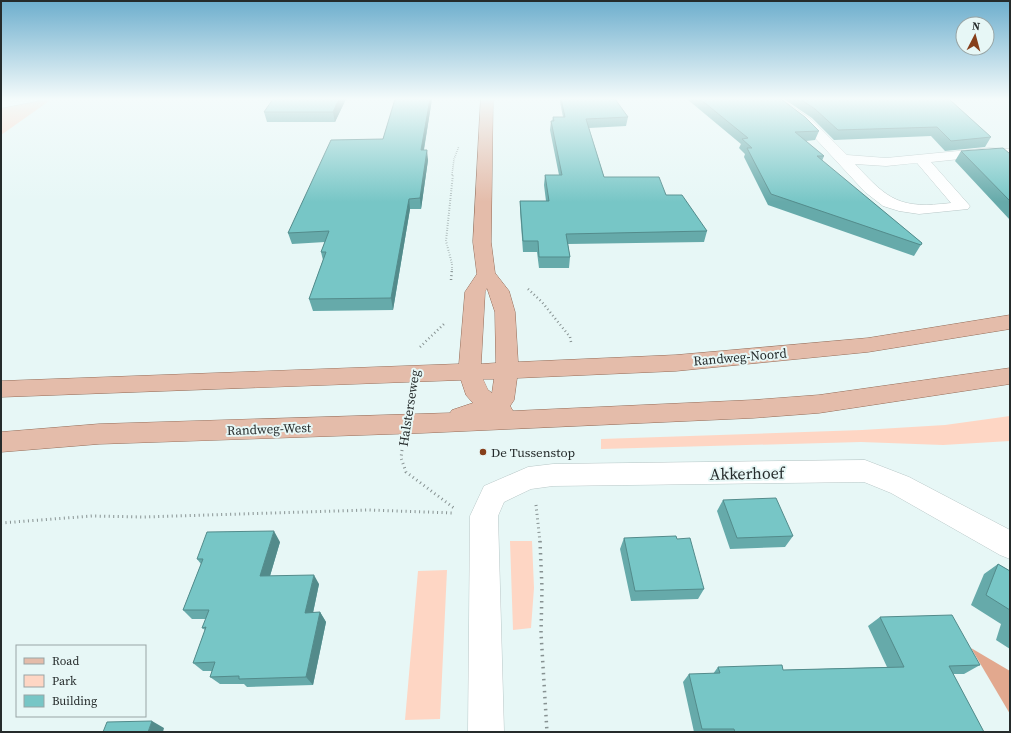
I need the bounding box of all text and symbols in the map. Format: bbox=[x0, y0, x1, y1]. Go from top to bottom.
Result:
north arrow bbox=[955, 16, 995, 56]
text: N bbox=[971, 19, 981, 34]
street label: Randweg-Noord bbox=[693, 344, 788, 370]
street label: Halsterseweg bbox=[395, 368, 423, 448]
street label: Randweg-West bbox=[227, 419, 312, 439]
place label: De Tussenstop bbox=[491, 444, 575, 461]
marker: De Tussenstop bbox=[478, 447, 488, 457]
street label: Akkerhoef bbox=[710, 461, 786, 485]
legend bbox=[16, 645, 146, 717]
text: Road bbox=[52, 653, 79, 669]
text: Park bbox=[52, 673, 77, 689]
text: Building bbox=[52, 693, 97, 709]

